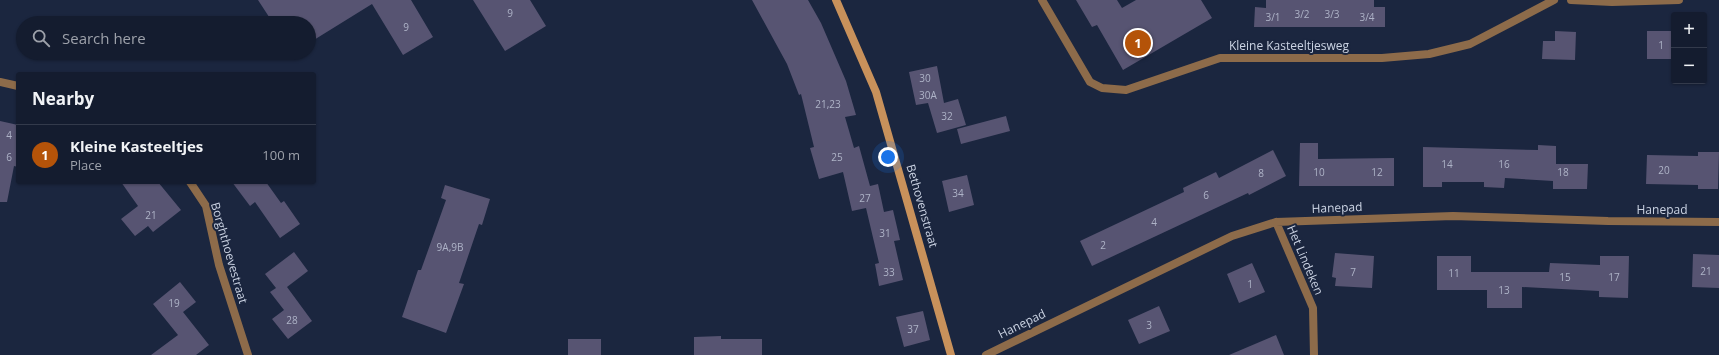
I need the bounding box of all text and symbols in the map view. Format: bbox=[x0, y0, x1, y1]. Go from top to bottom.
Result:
house number: 9 bbox=[507, 6, 513, 20]
house number: 3/2 bbox=[1294, 7, 1310, 21]
house number: 3/3 bbox=[1324, 7, 1340, 21]
house number: 3/1 bbox=[1265, 10, 1281, 24]
house number: 3/4 bbox=[1359, 10, 1375, 24]
map controls bbox=[1671, 12, 1707, 84]
button: + bbox=[1671, 12, 1707, 48]
search box bbox=[16, 16, 316, 60]
house number: 9 bbox=[403, 20, 409, 34]
icon: search bbox=[30, 27, 52, 49]
text: Search here bbox=[62, 28, 146, 48]
pin: 1 bbox=[1125, 28, 1151, 58]
street label: Kleine Kasteeltjesweg bbox=[1229, 37, 1350, 54]
house number: 1 bbox=[1658, 38, 1664, 52]
button: − bbox=[1671, 48, 1707, 84]
house number: 30 bbox=[919, 71, 931, 85]
text: Nearby bbox=[32, 87, 94, 110]
house number: 30A bbox=[919, 88, 938, 102]
house number: 21,23 bbox=[815, 97, 841, 111]
house number: 32 bbox=[941, 109, 953, 123]
house number: 4 bbox=[6, 128, 12, 142]
text: Kleine Kasteeltjes bbox=[70, 136, 203, 156]
text: 1 bbox=[41, 146, 49, 164]
text: 100 m bbox=[262, 146, 300, 164]
your location bbox=[878, 147, 898, 167]
house number: 6 bbox=[6, 150, 12, 164]
house number: 25 bbox=[831, 150, 843, 164]
text: Place bbox=[70, 156, 102, 174]
house number: 14 bbox=[1441, 157, 1453, 171]
house number: 16 bbox=[1498, 157, 1510, 171]
street label: Bethovenstraat bbox=[902, 162, 942, 250]
house number: 20 bbox=[1658, 163, 1670, 177]
house number: 10 bbox=[1313, 165, 1325, 179]
house number: 12 bbox=[1371, 165, 1383, 179]
house number: 18 bbox=[1557, 165, 1569, 179]
house number: 8 bbox=[1258, 166, 1264, 180]
house number: 34 bbox=[952, 186, 964, 200]
house number: 6 bbox=[1203, 188, 1209, 202]
house number: 27 bbox=[859, 191, 871, 205]
street label: Hanepad bbox=[1311, 198, 1363, 217]
street label: Borghthoevestraat bbox=[207, 200, 252, 305]
street label: Hanepad bbox=[1637, 201, 1687, 218]
house number: 21 bbox=[145, 208, 157, 222]
house number: 4 bbox=[1151, 215, 1157, 229]
street label: Het Lindeken bbox=[1283, 222, 1328, 297]
house number: 31 bbox=[879, 226, 891, 240]
house number: 2 bbox=[1100, 238, 1106, 252]
house number: 9A,9B bbox=[437, 240, 463, 254]
house number: 21 bbox=[1700, 264, 1712, 278]
house number: 33 bbox=[883, 265, 895, 279]
house number: 7 bbox=[1350, 265, 1356, 279]
house number: 11 bbox=[1448, 266, 1460, 280]
house number: 15 bbox=[1559, 270, 1571, 284]
house number: 17 bbox=[1608, 270, 1620, 284]
house number: 1 bbox=[1247, 277, 1253, 291]
house number: 13 bbox=[1498, 283, 1510, 297]
house number: 19 bbox=[168, 296, 180, 310]
street label: Hanepad bbox=[995, 305, 1048, 342]
house number: 28 bbox=[286, 313, 298, 327]
house number: 3 bbox=[1146, 318, 1152, 332]
house number: 37 bbox=[907, 322, 919, 336]

